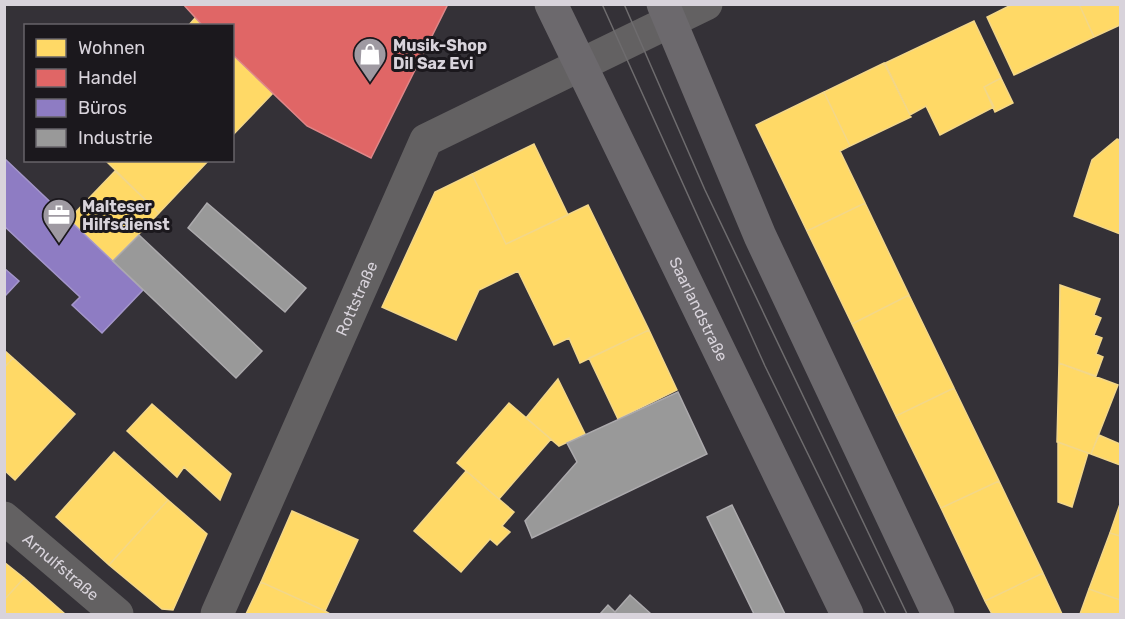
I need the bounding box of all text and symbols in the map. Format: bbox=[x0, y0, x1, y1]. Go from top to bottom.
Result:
legend bbox=[24, 24, 234, 162]
shop icon: Musik-Shop Dil Saz Evi bbox=[352, 36, 388, 83]
place label: Musik-Shop Dil Saz Evi bbox=[393, 36, 487, 73]
text: Wohnen bbox=[78, 37, 145, 59]
text: Handel bbox=[78, 67, 137, 89]
text: Büros bbox=[78, 97, 127, 119]
text: Industrie bbox=[78, 127, 153, 149]
office icon: Malteser Hilfsdienst bbox=[41, 197, 77, 244]
place label: Malteser Hilfsdienst bbox=[82, 197, 170, 234]
street label: Saarlandstraße bbox=[665, 254, 732, 364]
street label: Rottstraße bbox=[332, 258, 381, 339]
street label: Arnulfstraße bbox=[19, 529, 103, 605]

